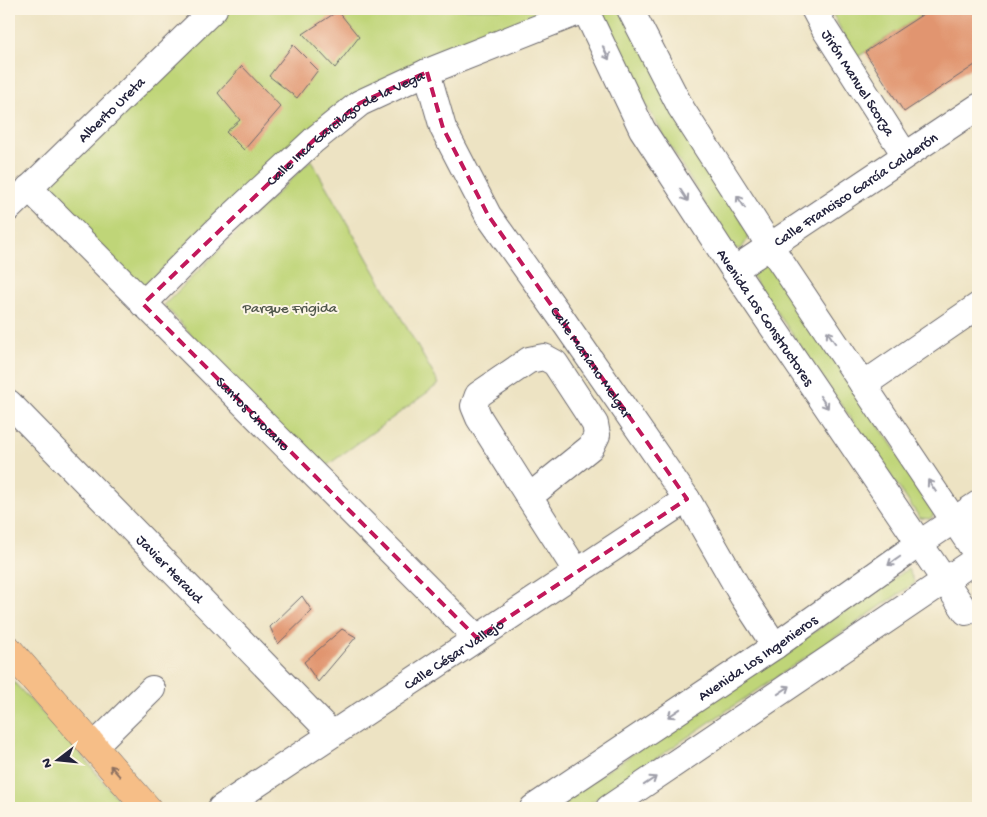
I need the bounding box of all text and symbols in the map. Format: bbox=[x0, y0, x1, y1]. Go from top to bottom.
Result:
street label: Jirón Manuel Scorza bbox=[816, 27, 898, 141]
one-way arrow bbox=[602, 45, 611, 60]
street label: Calle Inca Garcilazo de la Vega bbox=[263, 67, 429, 191]
street label: Alberto Ureta bbox=[75, 73, 150, 147]
street label: Calle Francisco García Calderón bbox=[771, 129, 942, 252]
one-way arrow bbox=[680, 187, 690, 201]
one-way arrow bbox=[736, 195, 746, 209]
street label: Avenida Los Constructores bbox=[712, 246, 817, 390]
park label: Parque Frigida bbox=[242, 300, 338, 318]
street label: Calle Mariano Melgar bbox=[545, 304, 636, 424]
one-way arrow bbox=[826, 330, 836, 344]
street label: Santos Chocano bbox=[211, 374, 293, 456]
one-way arrow bbox=[819, 395, 829, 409]
one-way arrow bbox=[926, 479, 937, 493]
street label: Javier Heraud bbox=[132, 532, 207, 609]
one-way arrow bbox=[887, 556, 901, 566]
street label: Avenida Los Ingenieros bbox=[695, 612, 822, 706]
street label: Calle César Vallejo bbox=[401, 616, 508, 695]
one-way arrow bbox=[777, 685, 791, 695]
one-way arrow bbox=[668, 708, 682, 718]
north arrow bbox=[32, 734, 82, 784]
text: N bbox=[38, 756, 57, 770]
one-way arrow bbox=[109, 765, 121, 778]
one-way arrow bbox=[642, 776, 656, 786]

